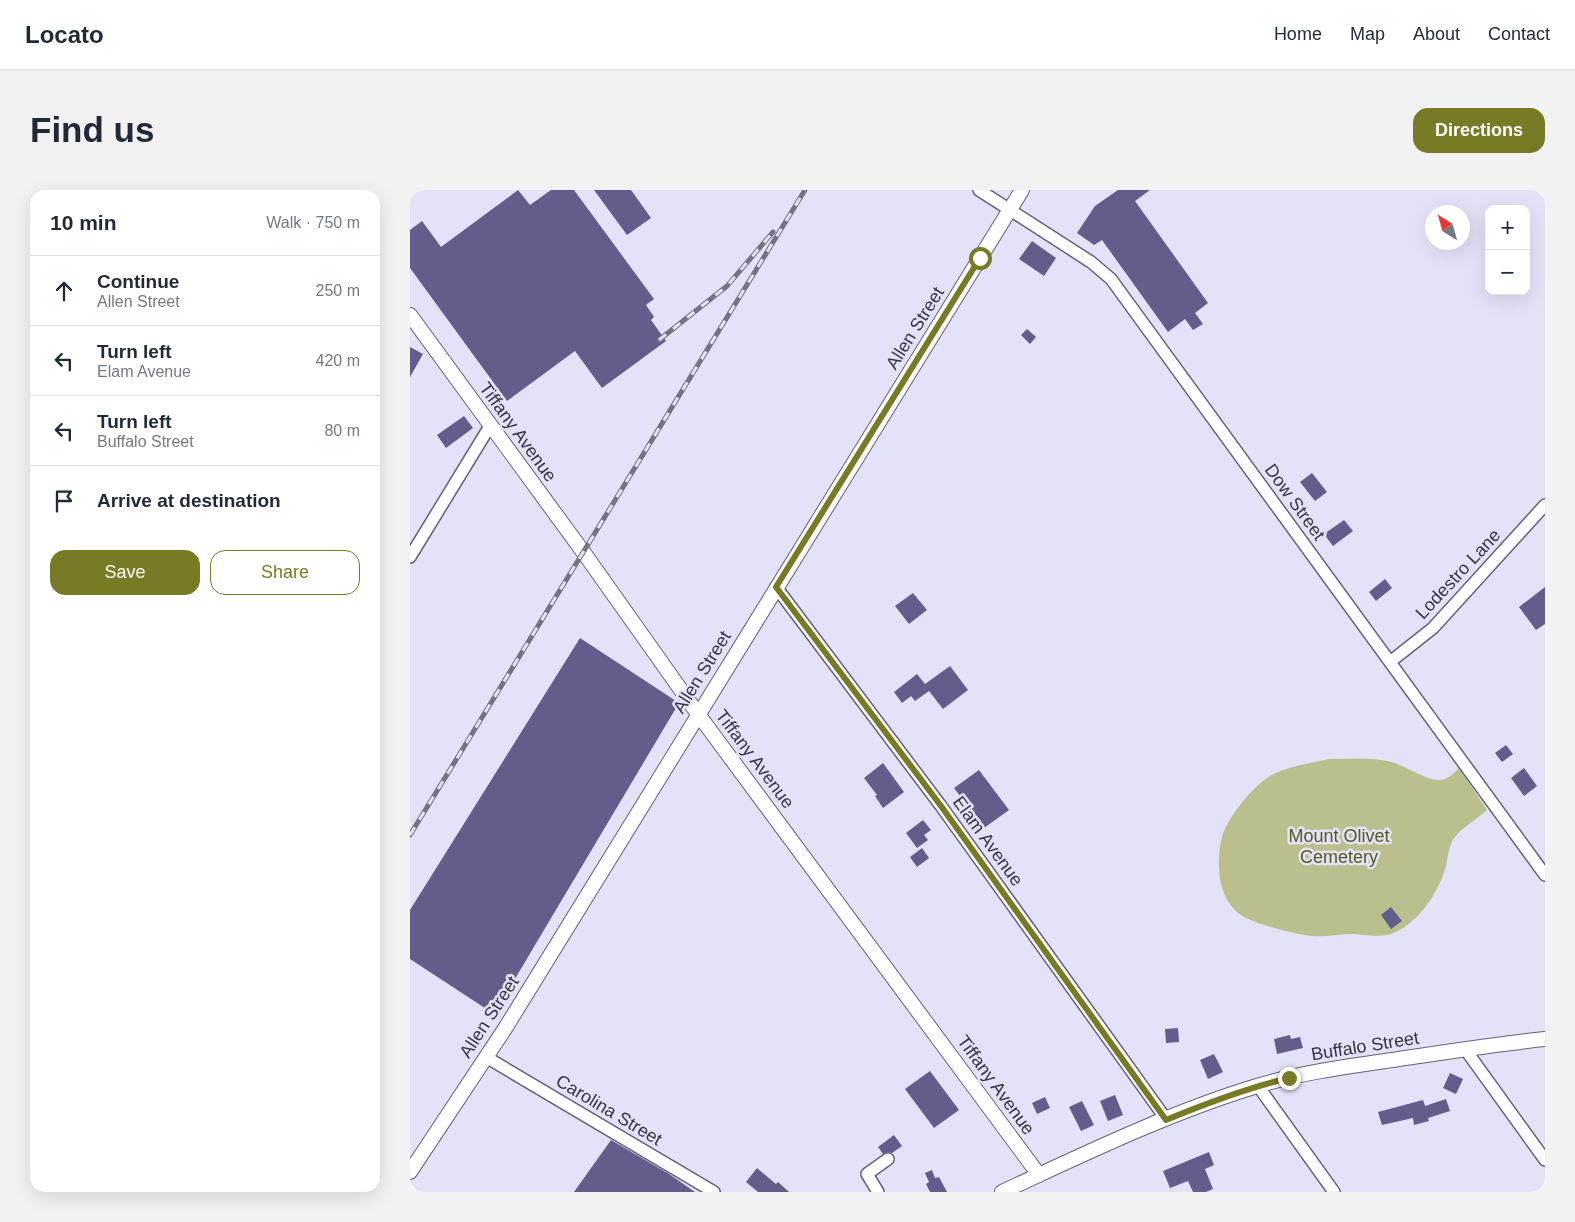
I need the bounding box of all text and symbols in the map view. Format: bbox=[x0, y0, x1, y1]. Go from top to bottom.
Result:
text: Locato bbox=[25, 21, 104, 48]
text: Home bbox=[1274, 24, 1322, 44]
text: Map bbox=[1350, 24, 1385, 44]
text: About bbox=[1413, 24, 1460, 44]
text: Contact bbox=[1488, 24, 1550, 44]
button: Directions bbox=[1413, 108, 1545, 153]
text: Find us bbox=[30, 110, 154, 149]
north arrow bbox=[1425, 205, 1470, 250]
map controls bbox=[1485, 205, 1530, 295]
button: + bbox=[1485, 205, 1530, 250]
text: 10 min bbox=[50, 211, 117, 234]
text: Walk · 750 m bbox=[266, 214, 360, 231]
route start bbox=[969, 247, 992, 270]
button: − bbox=[1485, 250, 1530, 295]
text: Continue bbox=[97, 271, 179, 292]
icon: ahead bbox=[50, 277, 78, 305]
text: 250 m bbox=[316, 282, 360, 299]
street label: Allen Street bbox=[882, 283, 948, 373]
text: Allen Street bbox=[97, 293, 180, 310]
text: Turn left bbox=[97, 341, 172, 362]
icon: left bbox=[50, 347, 78, 375]
text: 420 m bbox=[316, 352, 360, 369]
text: Elam Avenue bbox=[97, 363, 191, 380]
street label: Tiffany Avenue bbox=[475, 378, 561, 486]
text: Turn left bbox=[97, 411, 172, 432]
icon: left bbox=[50, 417, 78, 445]
text: 80 m bbox=[324, 422, 360, 439]
text: Buffalo Street bbox=[97, 433, 194, 450]
street label: Dow Street bbox=[1261, 460, 1329, 544]
icon: arrive bbox=[50, 487, 78, 515]
text: Arrive at destination bbox=[97, 490, 281, 511]
street label: Lodestro Lane bbox=[1411, 525, 1505, 623]
button: Save bbox=[50, 550, 200, 595]
button: Share bbox=[210, 550, 360, 595]
street label: Allen Street bbox=[669, 627, 735, 717]
street label: Tiffany Avenue bbox=[712, 706, 798, 812]
street label: Elam Avenue bbox=[949, 792, 1027, 890]
park label: Mount Olivet Cemetery bbox=[1288, 826, 1390, 867]
street label: Allen Street bbox=[455, 973, 523, 1061]
street label: Buffalo Street bbox=[1310, 1028, 1420, 1064]
street label: Tiffany Avenue bbox=[953, 1031, 1039, 1139]
route end bbox=[1278, 1067, 1301, 1090]
street label: Carolina Street bbox=[552, 1071, 666, 1149]

